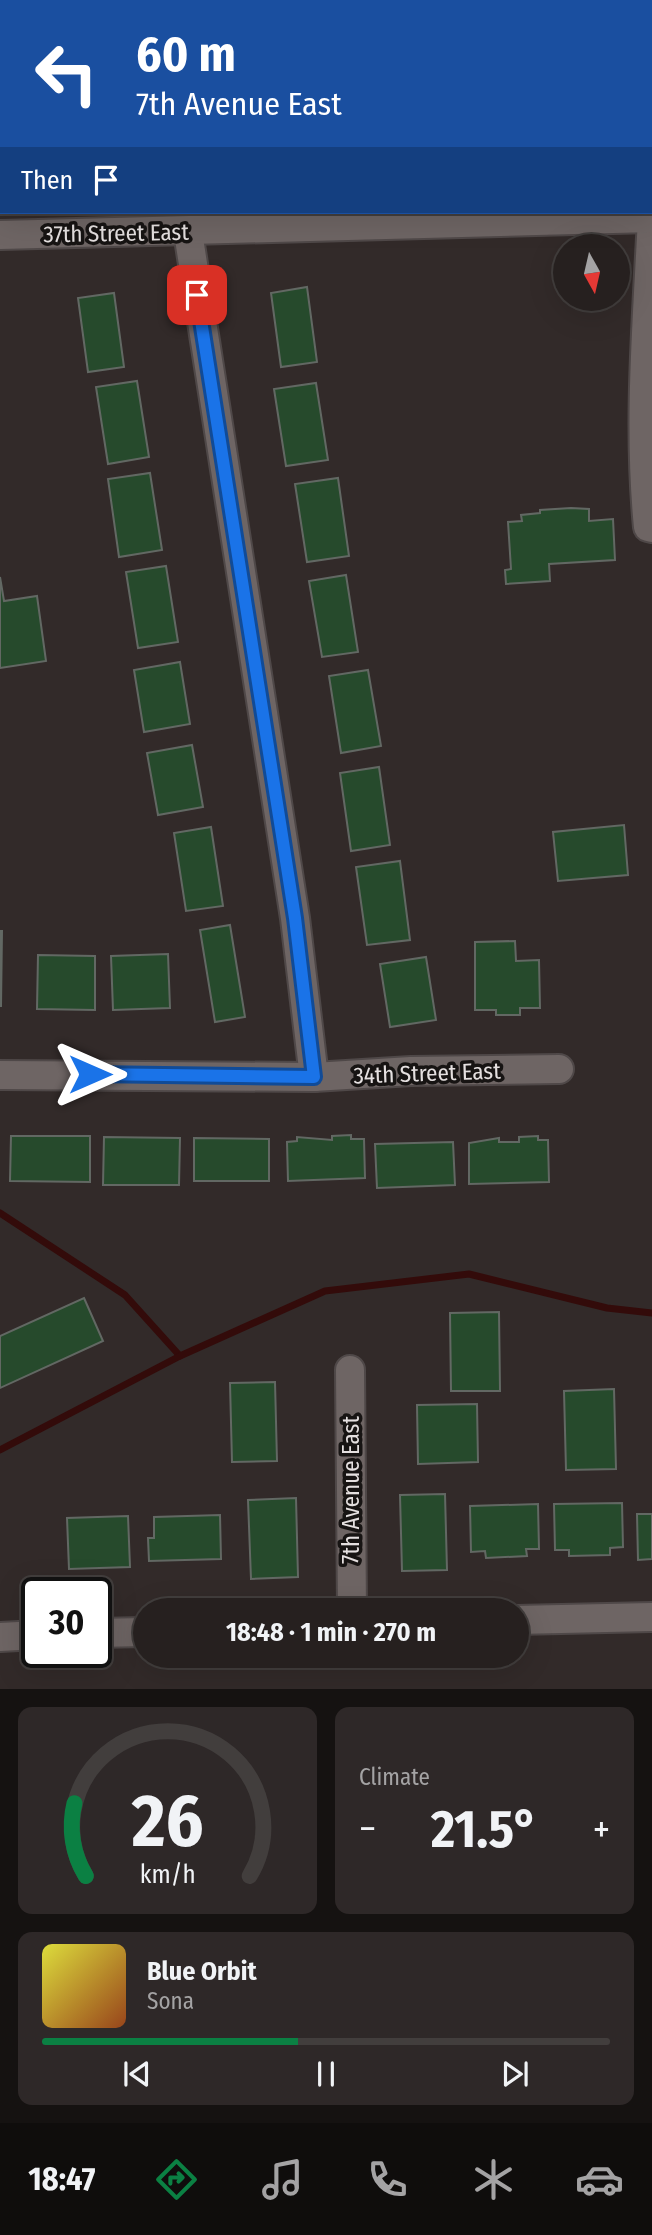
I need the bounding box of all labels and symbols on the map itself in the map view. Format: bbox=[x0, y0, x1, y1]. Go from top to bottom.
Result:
street label: 37th Street East bbox=[43, 218, 189, 248]
north arrow bbox=[553, 234, 630, 312]
pin bbox=[167, 265, 227, 325]
position arrow bbox=[53, 1037, 127, 1111]
street label: 34th Street East bbox=[353, 1056, 502, 1090]
street label: 7th Avenue East bbox=[337, 1416, 365, 1564]
speed limit sign: 30 bbox=[21, 1577, 112, 1668]

